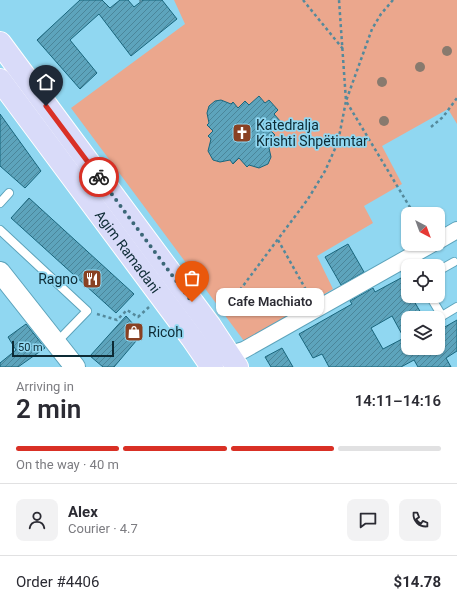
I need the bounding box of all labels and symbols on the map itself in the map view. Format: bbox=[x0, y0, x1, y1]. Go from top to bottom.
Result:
pin bbox=[29, 65, 63, 106]
place label: Katedralja Krishti Shpëtimtar bbox=[256, 117, 368, 149]
church icon: Katedralja Krishti Shpëtimtar bbox=[231, 122, 253, 144]
courier bbox=[79, 157, 119, 197]
street label: Agim Ramadani bbox=[92, 207, 164, 296]
north arrow bbox=[401, 207, 445, 251]
pin bbox=[175, 261, 209, 302]
restaurant icon: Ragno bbox=[81, 268, 103, 290]
place label: Ragno bbox=[38, 271, 78, 287]
callout: Cafe Machiato bbox=[216, 288, 324, 316]
shop icon: Ricoh bbox=[123, 321, 145, 343]
place label: Ricoh bbox=[148, 324, 183, 340]
scale bar bbox=[12, 339, 114, 358]

